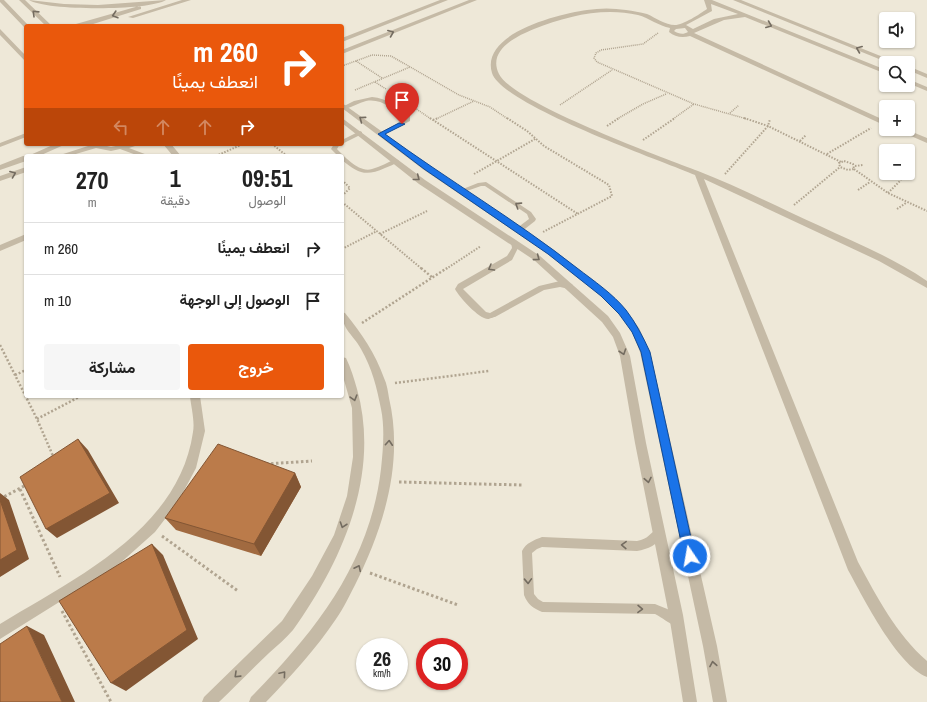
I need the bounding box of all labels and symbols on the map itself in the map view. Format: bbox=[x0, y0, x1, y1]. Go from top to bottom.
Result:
one-way arrow bbox=[32, 10, 40, 18]
one-way arrow bbox=[112, 10, 119, 19]
one-way arrow bbox=[766, 20, 773, 28]
one-way arrow bbox=[388, 29, 395, 37]
one-way arrow bbox=[856, 45, 863, 53]
pin bbox=[385, 83, 419, 124]
one-way arrow bbox=[359, 117, 366, 124]
one-way arrow bbox=[9, 171, 16, 179]
one-way arrow bbox=[413, 173, 420, 180]
one-way arrow bbox=[515, 202, 522, 210]
one-way arrow bbox=[532, 253, 539, 260]
one-way arrow bbox=[488, 264, 495, 271]
one-way arrow bbox=[619, 349, 627, 356]
one-way arrow bbox=[349, 394, 358, 401]
one-way arrow bbox=[385, 440, 394, 446]
one-way arrow bbox=[643, 477, 652, 483]
one-way arrow bbox=[339, 521, 348, 528]
position arrow bbox=[669, 535, 711, 577]
one-way arrow bbox=[621, 541, 627, 549]
one-way arrow bbox=[353, 565, 360, 572]
one-way arrow bbox=[524, 578, 533, 584]
one-way arrow bbox=[637, 604, 643, 613]
speed limit sign: 30 bbox=[416, 638, 468, 690]
one-way arrow bbox=[709, 661, 718, 667]
one-way arrow bbox=[234, 670, 242, 678]
one-way arrow bbox=[278, 671, 285, 678]

